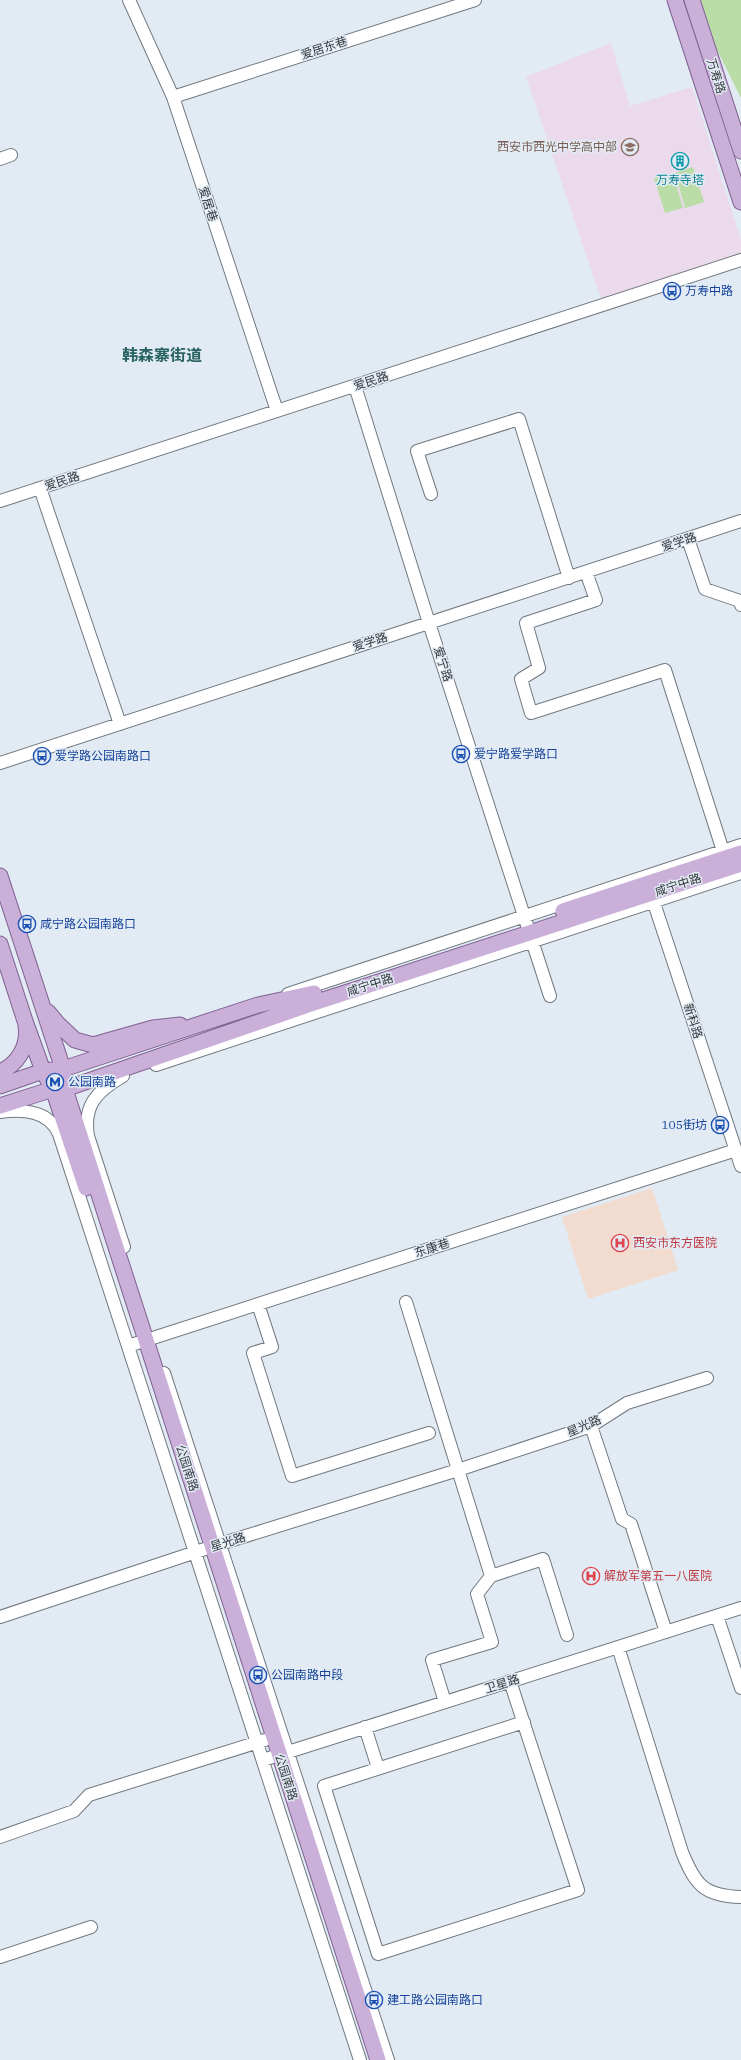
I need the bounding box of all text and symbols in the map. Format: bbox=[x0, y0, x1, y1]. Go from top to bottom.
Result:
street label: 爱居东巷 bbox=[299, 33, 349, 62]
street label: 万寿路 bbox=[704, 56, 729, 95]
school or university icon: 西安市西光中学高中部 bbox=[620, 137, 640, 157]
place label: 西安市西光中学高中部 bbox=[497, 139, 617, 154]
building icon: 万寿寺塔 bbox=[670, 151, 690, 171]
place label: 万寿寺塔 bbox=[656, 172, 704, 187]
street label: 爱居巷 bbox=[196, 184, 221, 223]
bus stop icon: 万寿中路 bbox=[662, 281, 682, 301]
place label: 万寿中路 bbox=[685, 283, 733, 298]
district label: 韩森寨街道 bbox=[122, 345, 202, 365]
street label: 爱民路 bbox=[351, 368, 390, 393]
street label: 爱民路 bbox=[42, 468, 81, 493]
street label: 爱学路 bbox=[659, 529, 698, 554]
street label: 爱学路 bbox=[350, 629, 389, 654]
street label: 爱宁路 bbox=[431, 644, 456, 683]
bus stop icon: 爱宁路爱学路口 bbox=[451, 744, 471, 764]
bus stop icon: 爱学路公园南路口 bbox=[32, 746, 52, 766]
place label: 爱宁路爱学路口 bbox=[474, 746, 558, 761]
place label: 爱学路公园南路口 bbox=[55, 748, 151, 763]
street label: 咸宁中路 bbox=[653, 870, 703, 899]
bus stop icon: 咸宁路公园南路口 bbox=[17, 914, 37, 934]
place label: 咸宁路公园南路口 bbox=[40, 916, 136, 931]
street label: 咸宁中路 bbox=[345, 970, 395, 999]
street label: 新科路 bbox=[681, 1001, 706, 1040]
metro station icon: 公园南路 bbox=[45, 1072, 65, 1092]
place label: 公园南路 bbox=[68, 1074, 116, 1089]
bus stop icon: 105街坊 bbox=[710, 1115, 730, 1135]
place label: 105街坊 bbox=[661, 1117, 707, 1132]
hospital icon: 西安市东方医院 bbox=[610, 1233, 630, 1253]
street label: 东康巷 bbox=[412, 1235, 451, 1260]
place label: 西安市东方医院 bbox=[633, 1235, 717, 1250]
street label: 星光路 bbox=[564, 1412, 603, 1439]
street label: 公园南路 bbox=[173, 1443, 202, 1493]
street label: 星光路 bbox=[208, 1529, 247, 1554]
hospital icon: 解放军第五一八医院 bbox=[581, 1566, 601, 1586]
place label: 解放军第五一八医院 bbox=[604, 1568, 712, 1583]
bus stop icon: 公园南路中段 bbox=[248, 1665, 268, 1685]
place label: 公园南路中段 bbox=[271, 1667, 343, 1682]
street label: 卫星路 bbox=[482, 1671, 521, 1696]
street label: 公园南路 bbox=[272, 1752, 301, 1802]
bus stop icon: 建工路公园南路口 bbox=[364, 1990, 384, 2010]
place label: 建工路公园南路口 bbox=[387, 1992, 483, 2007]

